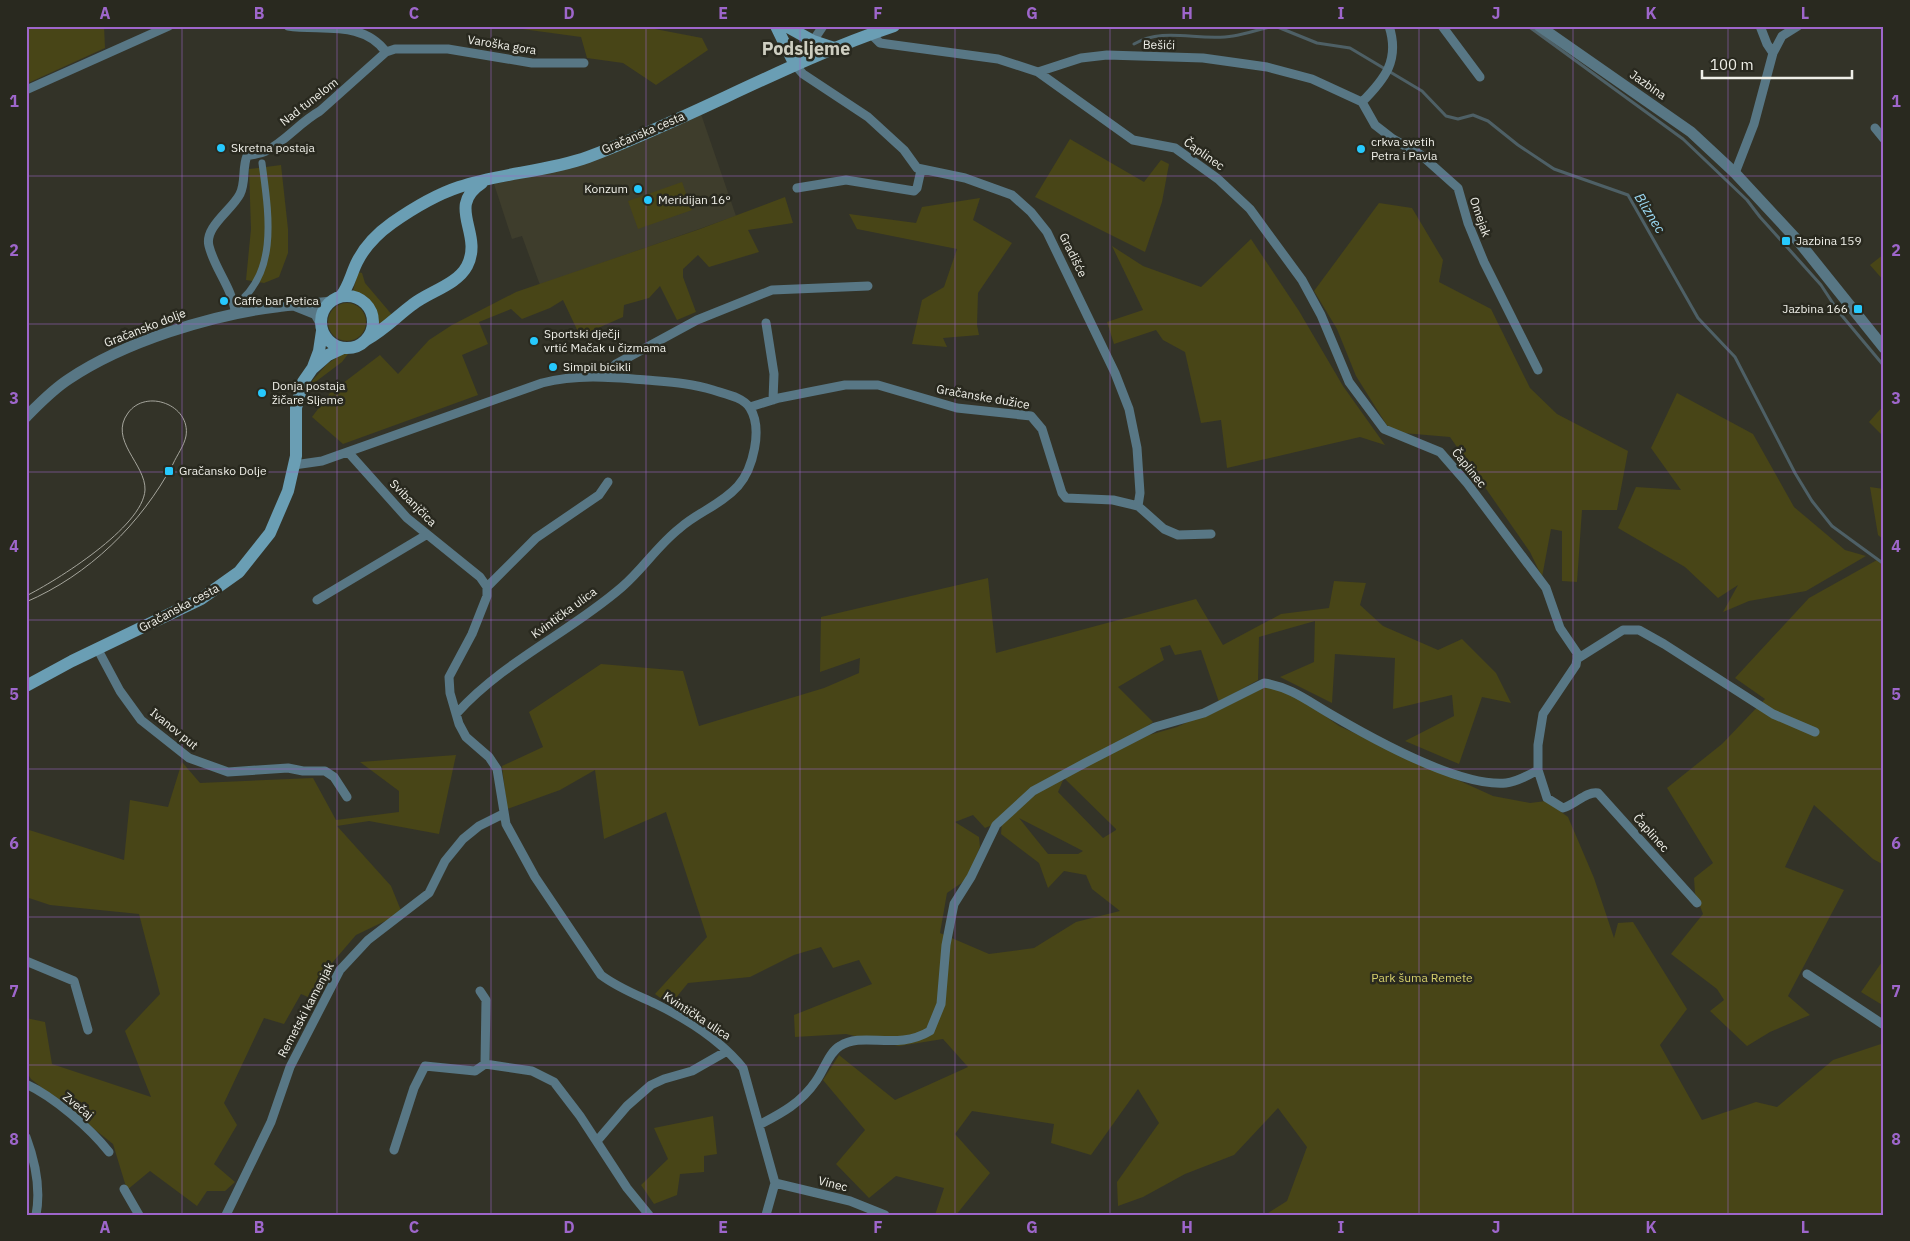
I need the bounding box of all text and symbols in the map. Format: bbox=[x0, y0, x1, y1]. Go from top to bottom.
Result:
text: A bbox=[100, 3, 111, 23]
text: B bbox=[254, 3, 265, 23]
text: C bbox=[409, 3, 419, 23]
text: D bbox=[563, 3, 575, 23]
text: E bbox=[718, 3, 728, 23]
text: F bbox=[873, 3, 883, 23]
text: G bbox=[1026, 3, 1038, 23]
text: H bbox=[1181, 3, 1193, 23]
text: I bbox=[1338, 3, 1345, 23]
text: J bbox=[1492, 3, 1500, 23]
text: K bbox=[1645, 3, 1657, 23]
text: L bbox=[1801, 3, 1809, 23]
street label: Varoška gora bbox=[467, 32, 538, 57]
district label: Podsljeme bbox=[762, 37, 850, 60]
street label: Bešići bbox=[1143, 37, 1175, 52]
scale bar bbox=[1702, 48, 1852, 80]
text: 100 m bbox=[1710, 55, 1754, 74]
street label: Jazbina bbox=[1627, 67, 1670, 103]
street label: Nad tunelom bbox=[277, 74, 341, 129]
text: 1 bbox=[9, 91, 19, 111]
text: 1 bbox=[1891, 91, 1901, 111]
street label: Gračanska cesta bbox=[599, 108, 687, 157]
street label: Čaplinec bbox=[1181, 134, 1228, 173]
place label: crkva svetih Petra i Pavla bbox=[1371, 134, 1438, 163]
place label: Skretna postaja bbox=[231, 140, 316, 155]
marker: Skretna postaja bbox=[215, 142, 227, 154]
marker: crkva svetih Petra i Pavla bbox=[1355, 143, 1367, 155]
place label: Konzum bbox=[584, 181, 628, 196]
marker: Konzum bbox=[632, 183, 644, 195]
water label: Bliznec bbox=[1631, 189, 1669, 237]
place label: Meridijan 16° bbox=[658, 192, 731, 207]
marker: Meridijan 16° bbox=[642, 194, 654, 206]
street label: Omejak bbox=[1467, 195, 1495, 239]
street label: Gradišće bbox=[1056, 230, 1091, 280]
place label: Jazbina 159 bbox=[1796, 233, 1862, 248]
marker: Jazbina 159 bbox=[1780, 235, 1792, 247]
text: 2 bbox=[9, 240, 19, 260]
text: 2 bbox=[1891, 240, 1901, 260]
place label: Caffe bar Petica bbox=[234, 293, 319, 308]
marker: Caffe bar Petica bbox=[218, 295, 230, 307]
place label: Jazbina 166 bbox=[1782, 301, 1848, 316]
marker: Jazbina 166 bbox=[1852, 303, 1864, 315]
street label: Gračansko dolje bbox=[102, 305, 188, 350]
place label: Sportski dječji vrtić Mačak u čizmama bbox=[544, 326, 667, 355]
marker: Sportski dječji vrtić Mačak u čizmama bbox=[528, 335, 540, 347]
place label: Simpil bicikli bbox=[563, 359, 631, 374]
marker: Simpil bicikli bbox=[547, 361, 559, 373]
place label: Donja postaja žičare Sljeme bbox=[272, 378, 346, 407]
street label: Gračanske dužice bbox=[935, 381, 1031, 412]
marker: Donja postaja žičare Sljeme bbox=[256, 387, 268, 399]
text: 3 bbox=[9, 388, 19, 408]
text: 3 bbox=[1891, 388, 1901, 408]
street label: Čaplinec bbox=[1449, 445, 1490, 490]
place label: Gračansko Dolje bbox=[179, 463, 267, 478]
marker: Gračansko Dolje bbox=[163, 465, 175, 477]
street label: Svibanjčica bbox=[387, 476, 440, 530]
text: 4 bbox=[9, 536, 19, 556]
text: 4 bbox=[1891, 536, 1901, 556]
street label: Gračanska cesta bbox=[136, 580, 222, 635]
street label: Kvintička ulica bbox=[528, 583, 600, 641]
text: 5 bbox=[9, 684, 19, 704]
text: 5 bbox=[1891, 684, 1901, 704]
street label: Ivanov put bbox=[147, 705, 201, 752]
street label: Čaplinec bbox=[1630, 810, 1673, 855]
text: 6 bbox=[9, 833, 19, 853]
text: 6 bbox=[1891, 833, 1901, 853]
street label: Remetski kamenjak bbox=[274, 959, 337, 1060]
park label: Park šuma Remete bbox=[1371, 970, 1473, 985]
text: 7 bbox=[9, 981, 19, 1001]
text: 7 bbox=[1891, 981, 1901, 1001]
street label: Kvintička ulica bbox=[661, 988, 734, 1043]
street label: Zvečaj bbox=[60, 1089, 97, 1122]
text: 8 bbox=[9, 1129, 19, 1149]
text: 8 bbox=[1891, 1129, 1901, 1149]
street label: Vinec bbox=[817, 1173, 849, 1194]
text: A bbox=[100, 1217, 111, 1237]
text: B bbox=[254, 1217, 265, 1237]
text: C bbox=[409, 1217, 419, 1237]
text: D bbox=[563, 1217, 575, 1237]
text: E bbox=[718, 1217, 728, 1237]
text: F bbox=[873, 1217, 883, 1237]
text: G bbox=[1026, 1217, 1038, 1237]
text: H bbox=[1181, 1217, 1193, 1237]
text: I bbox=[1338, 1217, 1345, 1237]
text: J bbox=[1492, 1217, 1500, 1237]
text: K bbox=[1645, 1217, 1657, 1237]
text: L bbox=[1801, 1217, 1809, 1237]

